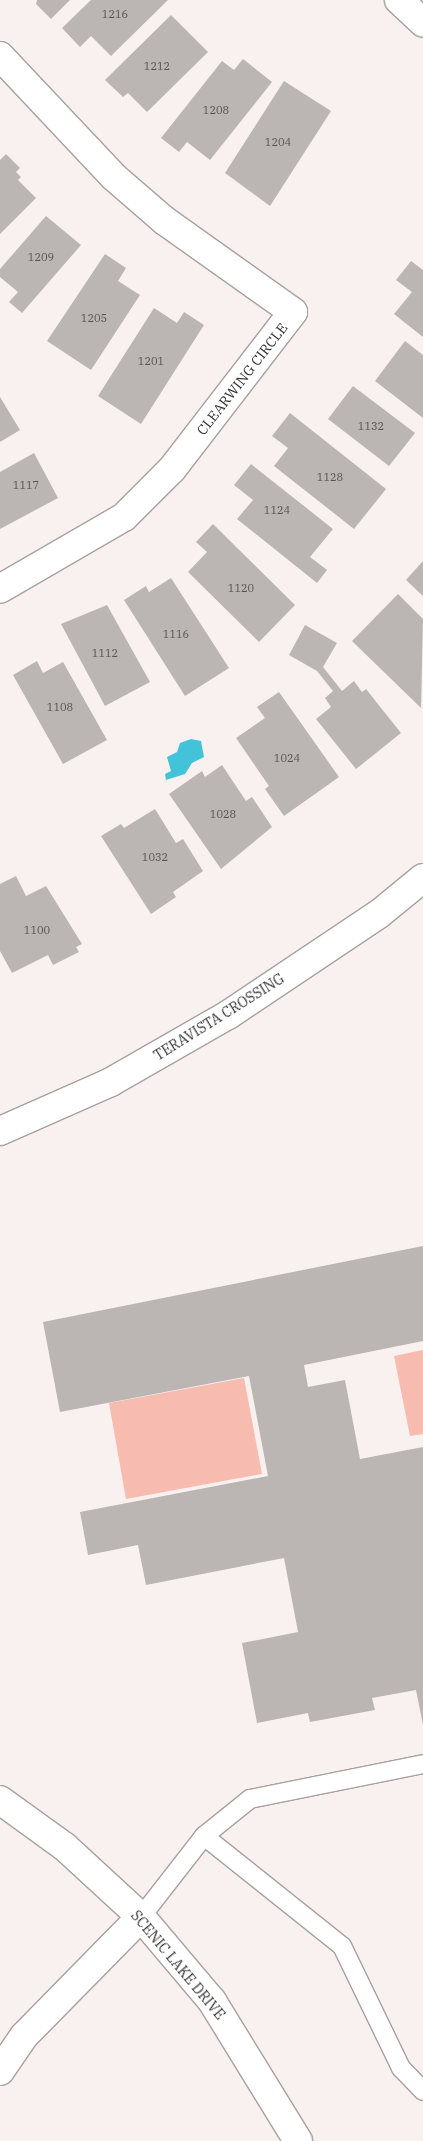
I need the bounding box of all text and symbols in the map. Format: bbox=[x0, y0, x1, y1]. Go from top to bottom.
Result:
house number: 1216 bbox=[102, 7, 128, 21]
house number: 1212 bbox=[144, 59, 170, 73]
house number: 1208 bbox=[203, 103, 229, 117]
house number: 1204 bbox=[265, 135, 291, 149]
house number: 1209 bbox=[28, 250, 54, 264]
house number: 1205 bbox=[81, 311, 107, 325]
street label: CLEARWING CIRCLE bbox=[193, 320, 291, 438]
house number: 1201 bbox=[138, 354, 164, 368]
house number: 1132 bbox=[358, 419, 384, 433]
house number: 1128 bbox=[317, 470, 343, 484]
house number: 1117 bbox=[13, 478, 39, 492]
house number: 1124 bbox=[264, 503, 290, 517]
house number: 1120 bbox=[228, 581, 254, 595]
house number: 1116 bbox=[163, 627, 189, 641]
house number: 1112 bbox=[92, 646, 118, 660]
house number: 1108 bbox=[47, 700, 73, 714]
house number: 1024 bbox=[274, 751, 300, 765]
house number: 1028 bbox=[210, 807, 236, 821]
house number: 1032 bbox=[142, 850, 168, 864]
house number: 1100 bbox=[24, 923, 50, 937]
street label: TERAVISTA CROSSING bbox=[151, 970, 287, 1064]
street label: SCENIC LAKE DRIVE bbox=[128, 1907, 228, 2023]

